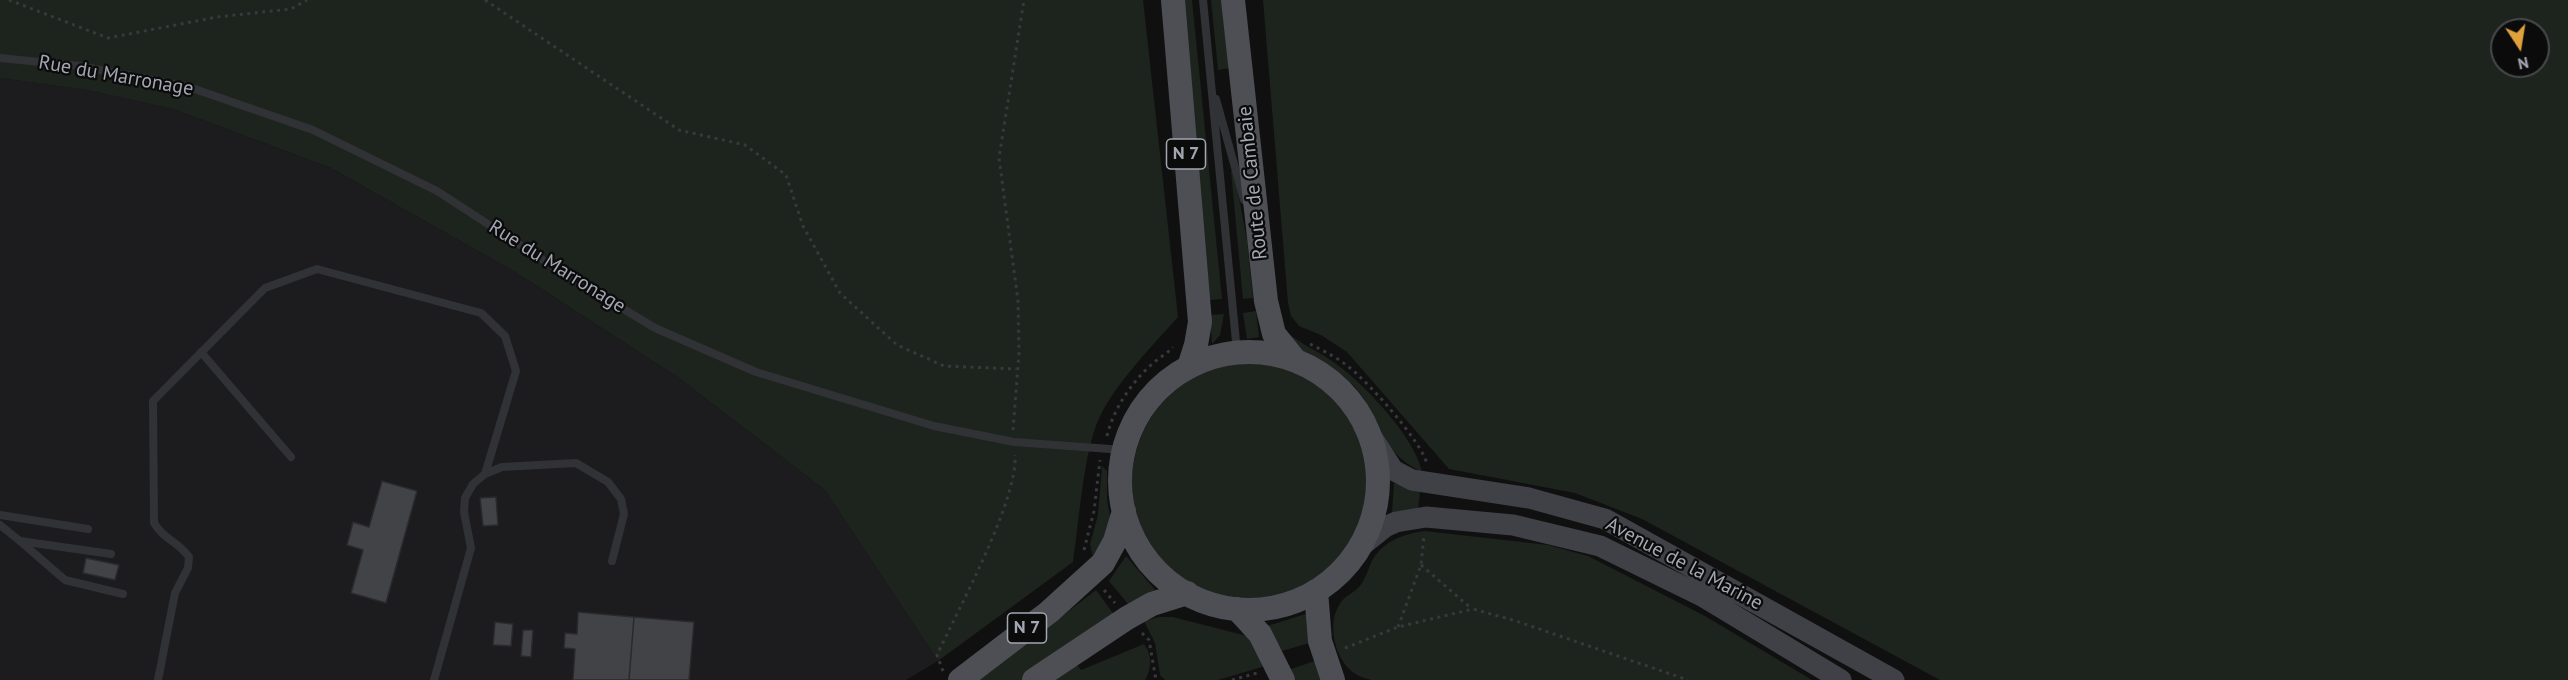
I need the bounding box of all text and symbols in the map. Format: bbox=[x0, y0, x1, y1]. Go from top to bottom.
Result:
north arrow bbox=[2490, 18, 2550, 78]
street label: Rue du Marronage bbox=[37, 51, 195, 101]
text: N bbox=[2516, 53, 2531, 75]
street label: Route de Cambaie bbox=[1233, 105, 1273, 261]
road number: N 7 bbox=[1166, 139, 1206, 169]
street label: Rue du Marronage bbox=[484, 215, 630, 319]
street label: Avenue de la Marine bbox=[1601, 513, 1767, 615]
road number: N 7 bbox=[1008, 613, 1046, 643]

